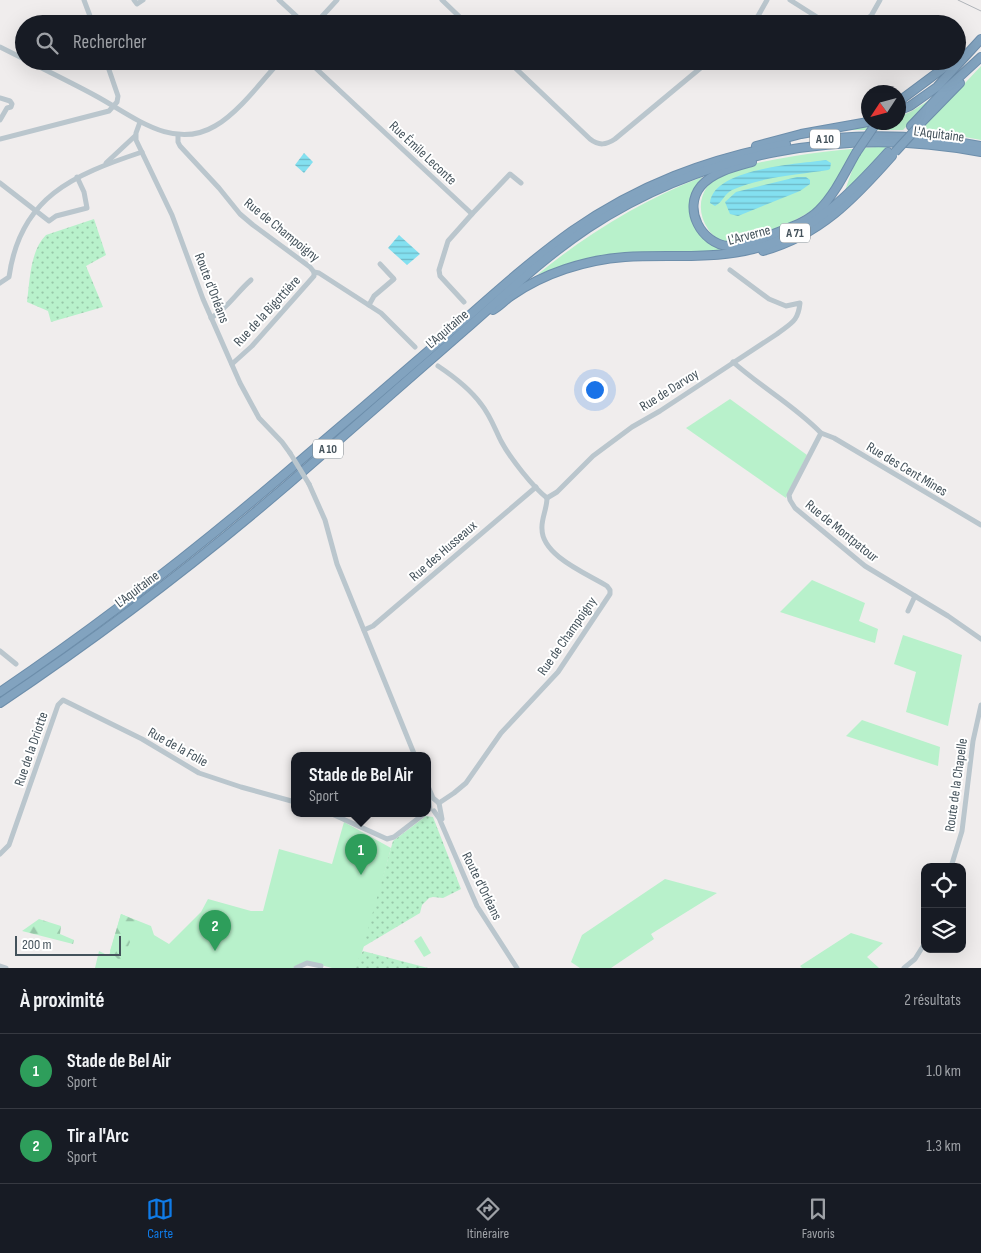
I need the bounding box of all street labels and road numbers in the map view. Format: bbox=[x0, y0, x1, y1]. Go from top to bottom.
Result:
street label: Rue Émile Leconte bbox=[386, 117, 460, 189]
street label: L'Aquitaine bbox=[913, 122, 965, 146]
road number: A 10 bbox=[810, 130, 840, 148]
street label: Rue de Champoigny bbox=[241, 194, 324, 266]
street label: L'Arverne bbox=[726, 221, 772, 249]
road number: A 71 bbox=[780, 224, 810, 242]
street label: Route d'Orléans bbox=[191, 251, 233, 325]
street label: Rue de la Bigottière bbox=[230, 272, 304, 350]
street label: L'Aquitaine bbox=[422, 306, 472, 352]
street label: Rue de Darvoy bbox=[636, 365, 702, 415]
street label: Rue des Cent Mines bbox=[863, 438, 951, 500]
road number: A 10 bbox=[313, 439, 343, 458]
street label: Rue de Montpatour bbox=[802, 496, 882, 566]
street label: Rue des Husseaux bbox=[406, 517, 481, 585]
street label: L'Aquitaine bbox=[112, 567, 162, 611]
street label: Rue de Champoigny bbox=[534, 593, 601, 679]
street label: Rue de la Driotte bbox=[10, 710, 52, 788]
street label: Rue de la Folie bbox=[145, 724, 211, 770]
street label: Route de la Chapelle bbox=[941, 737, 971, 833]
street label: Route d'Orléans bbox=[458, 849, 506, 923]

